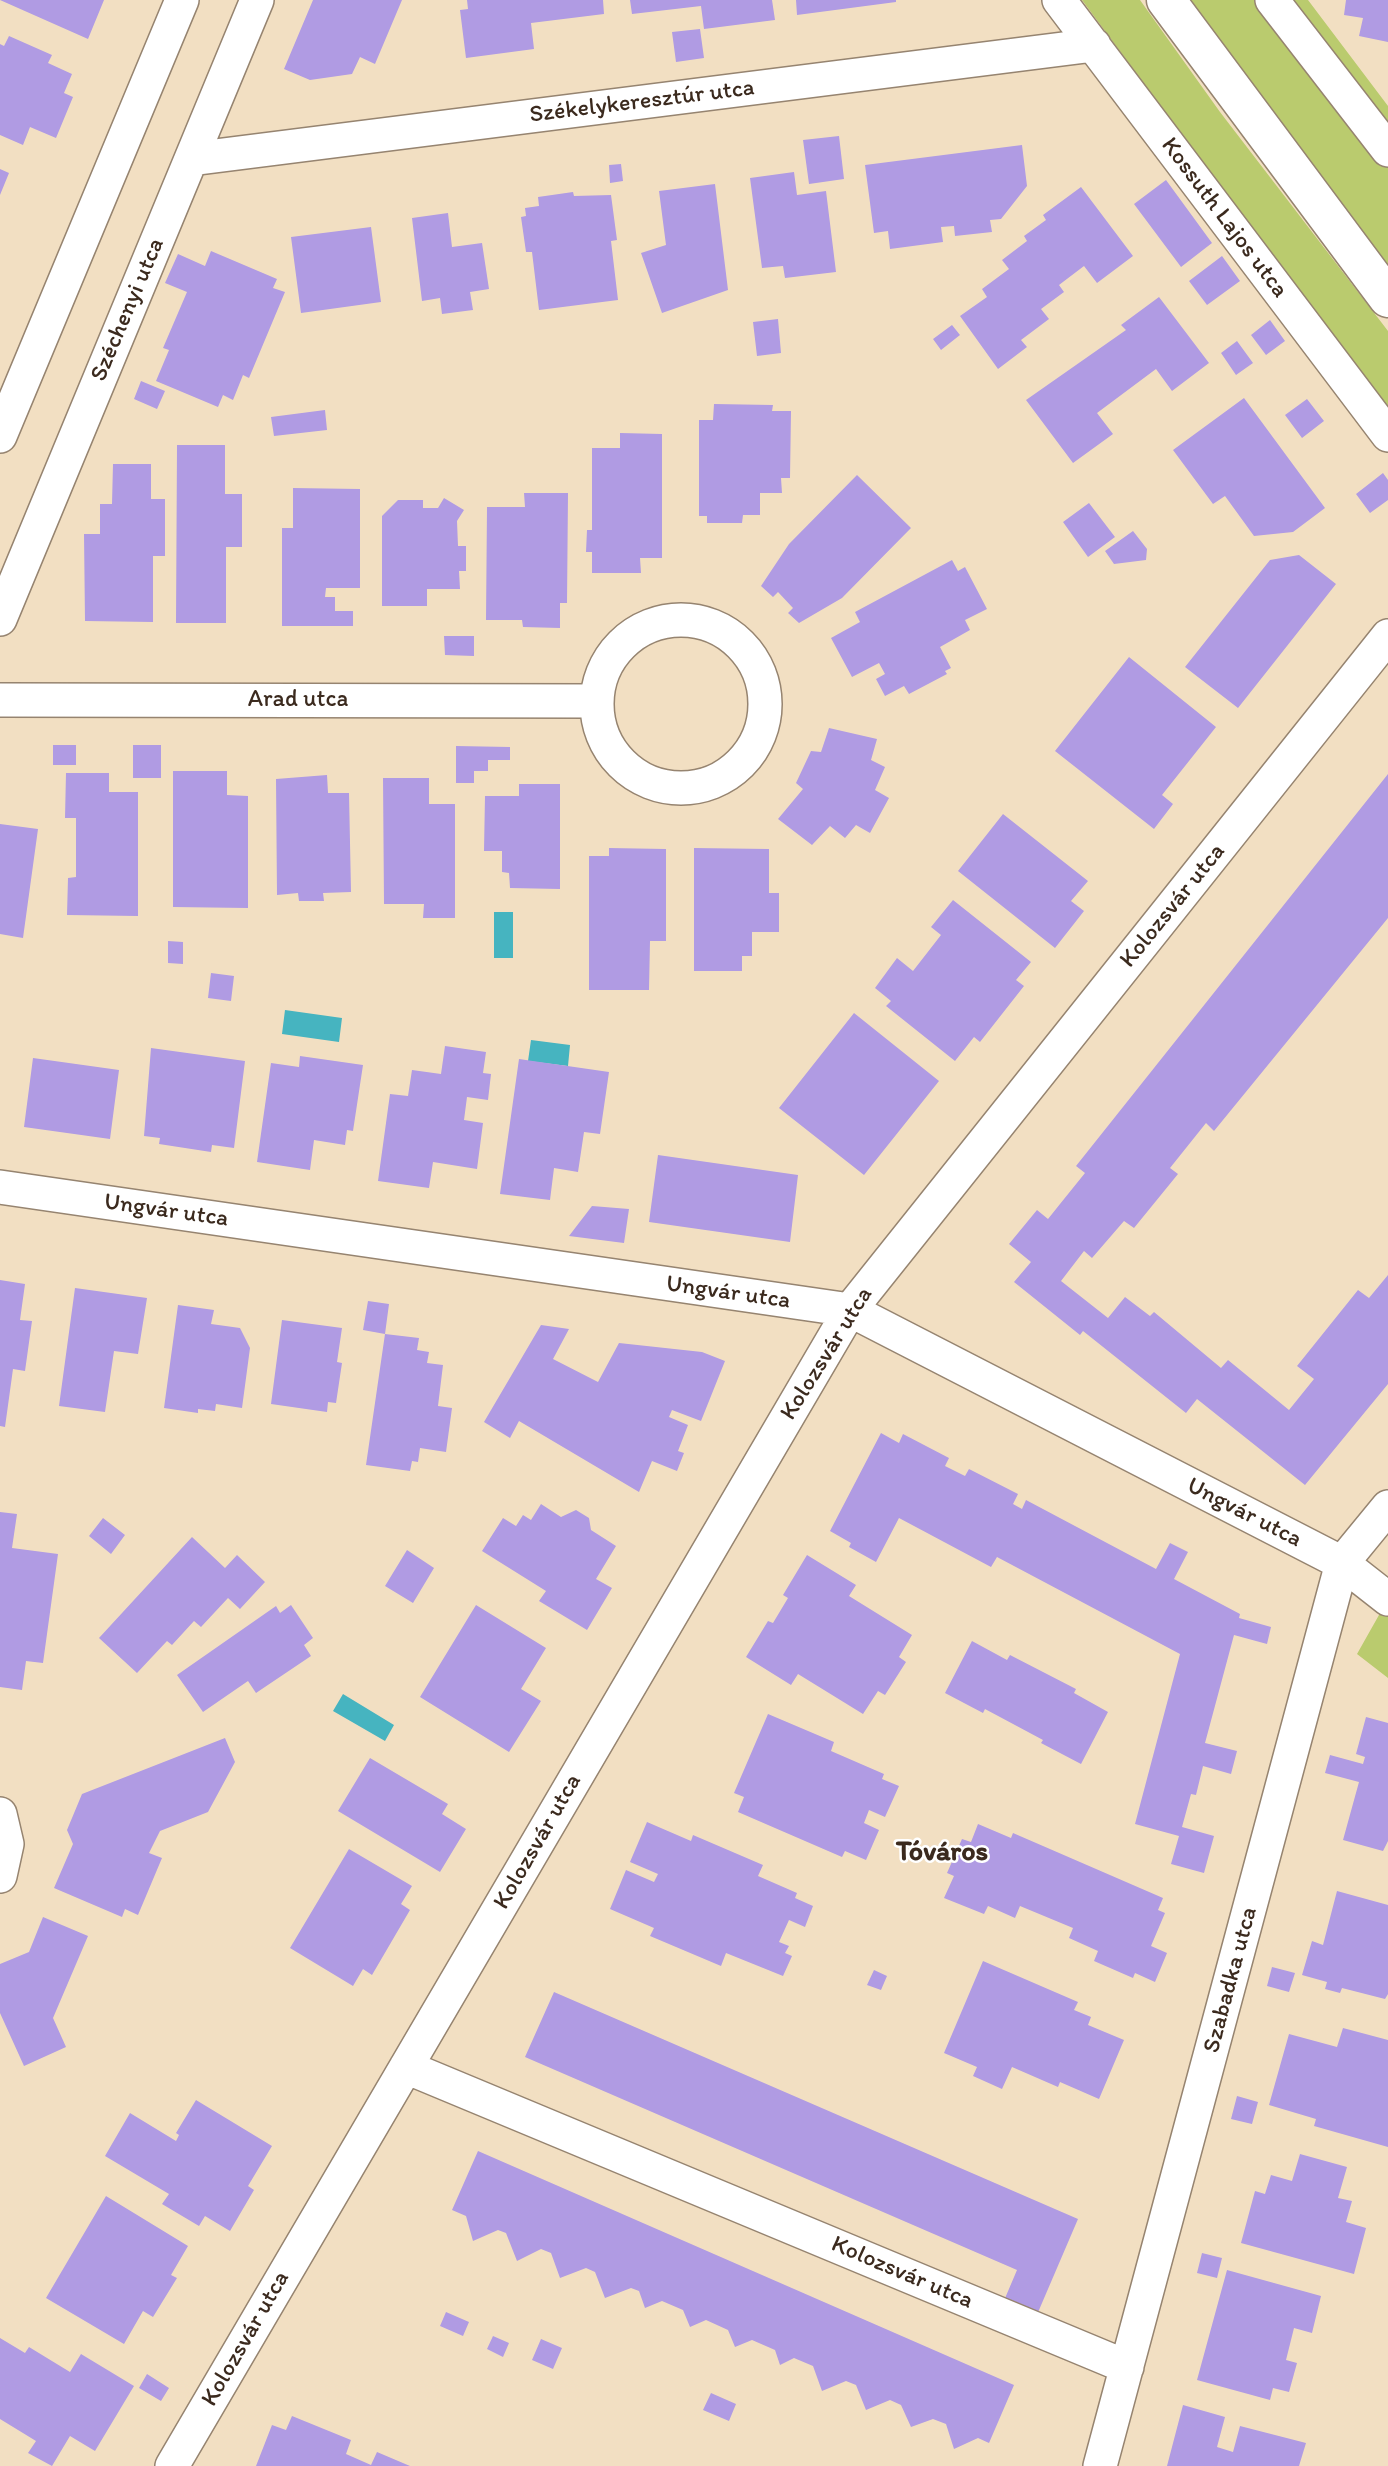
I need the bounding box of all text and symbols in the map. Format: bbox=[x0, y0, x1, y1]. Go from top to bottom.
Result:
street label: Székelykeresztúr utca bbox=[528, 74, 756, 130]
street label: Kossuth Lajos utca bbox=[1154, 132, 1294, 304]
street label: Széchenyi utca bbox=[85, 234, 171, 386]
street label: Arad utca bbox=[248, 686, 348, 714]
street label: Kolozsvár utca bbox=[1114, 838, 1232, 974]
street label: Ungvár utca bbox=[102, 1188, 230, 1234]
street label: Ungvár utca bbox=[664, 1270, 792, 1316]
street label: Kolozsvár utca bbox=[775, 1282, 879, 1426]
street label: Ungvár utca bbox=[1182, 1472, 1306, 1554]
street label: Kolozsvár utca bbox=[488, 1769, 588, 1915]
district label: Tóváros bbox=[896, 1836, 988, 1870]
street label: Szabadka utca bbox=[1198, 1904, 1264, 2056]
street label: Kolozsvár utca bbox=[827, 2230, 977, 2316]
street label: Kolozsvár utca bbox=[196, 2266, 296, 2412]

